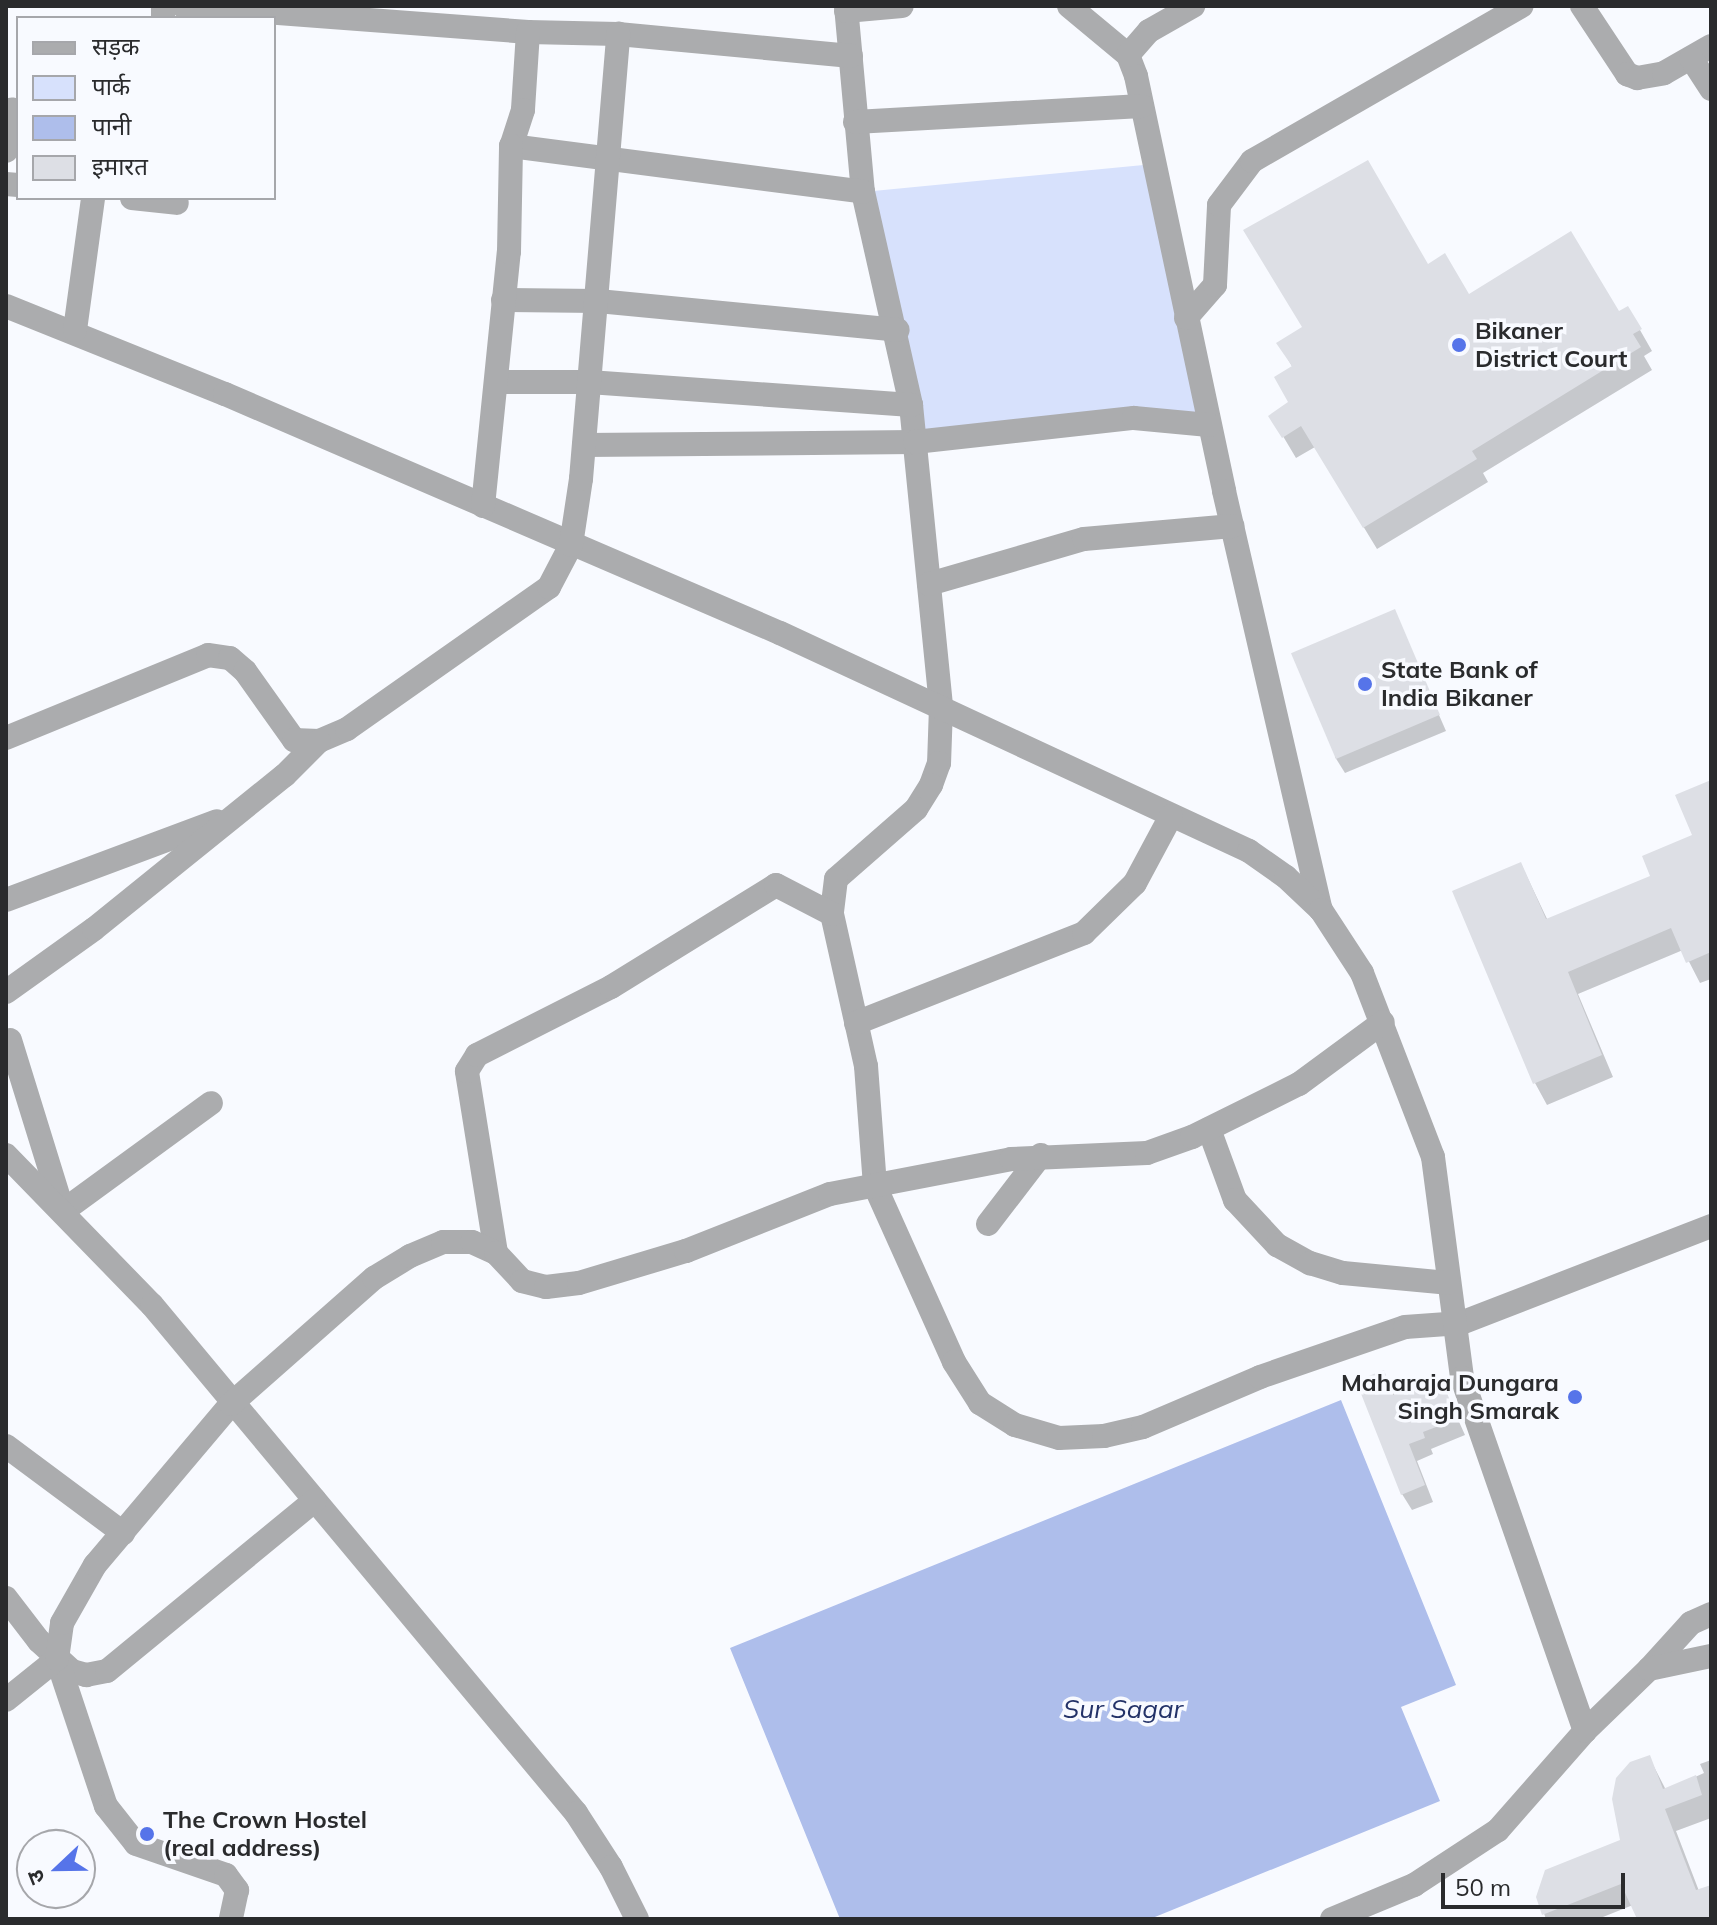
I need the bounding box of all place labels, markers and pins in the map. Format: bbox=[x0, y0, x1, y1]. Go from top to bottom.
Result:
place label: Bikaner District Court bbox=[1475, 317, 1627, 373]
marker: Bikaner District Court bbox=[1450, 336, 1468, 354]
place label: State Bank of India Bikaner bbox=[1381, 656, 1538, 712]
marker: State Bank of India Bikaner bbox=[1356, 675, 1374, 693]
place label: Maharaja Dungara Singh Smarak bbox=[1341, 1369, 1559, 1425]
marker: Maharaja Dungara Singh Smarak bbox=[1566, 1388, 1584, 1406]
place label: The Crown Hostel (real address) bbox=[163, 1806, 367, 1862]
marker: The Crown Hostel (real address) bbox=[138, 1825, 156, 1843]

